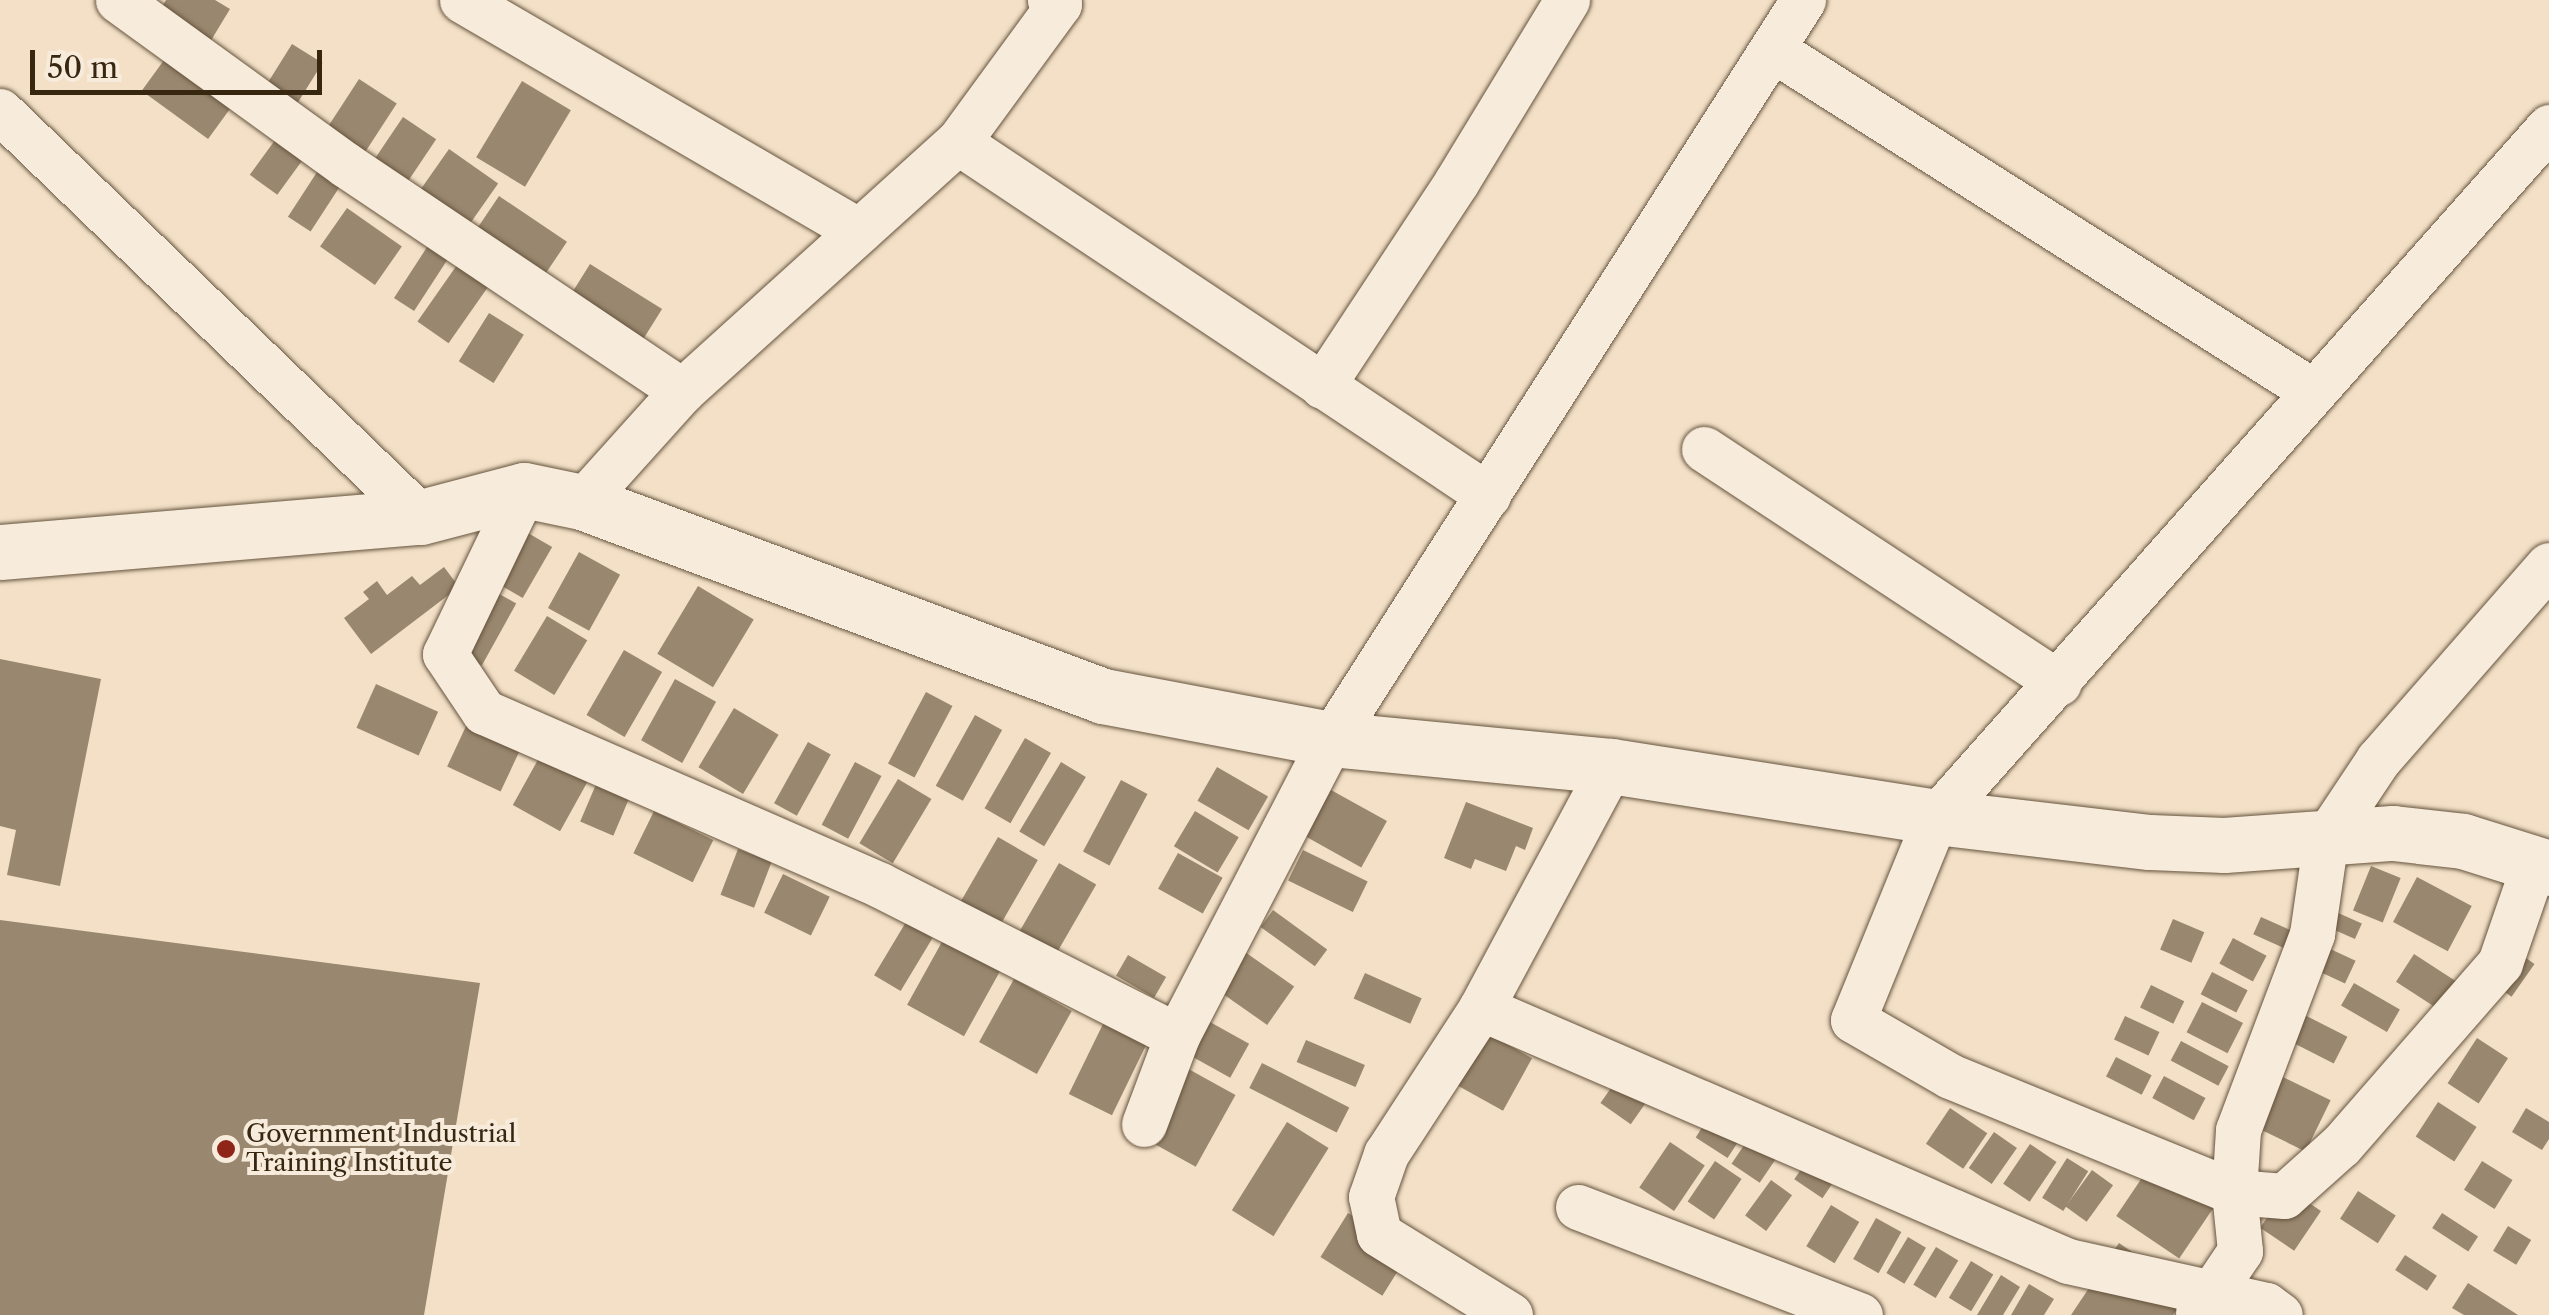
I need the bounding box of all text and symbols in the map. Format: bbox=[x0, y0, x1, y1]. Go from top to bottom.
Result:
scale bar bbox=[35, 30, 328, 92]
text: 50 m bbox=[47, 49, 118, 86]
place label: Government Industrial Training Institute bbox=[246, 1120, 516, 1179]
marker: Government Industrial Training Institute bbox=[215, 1138, 237, 1160]

